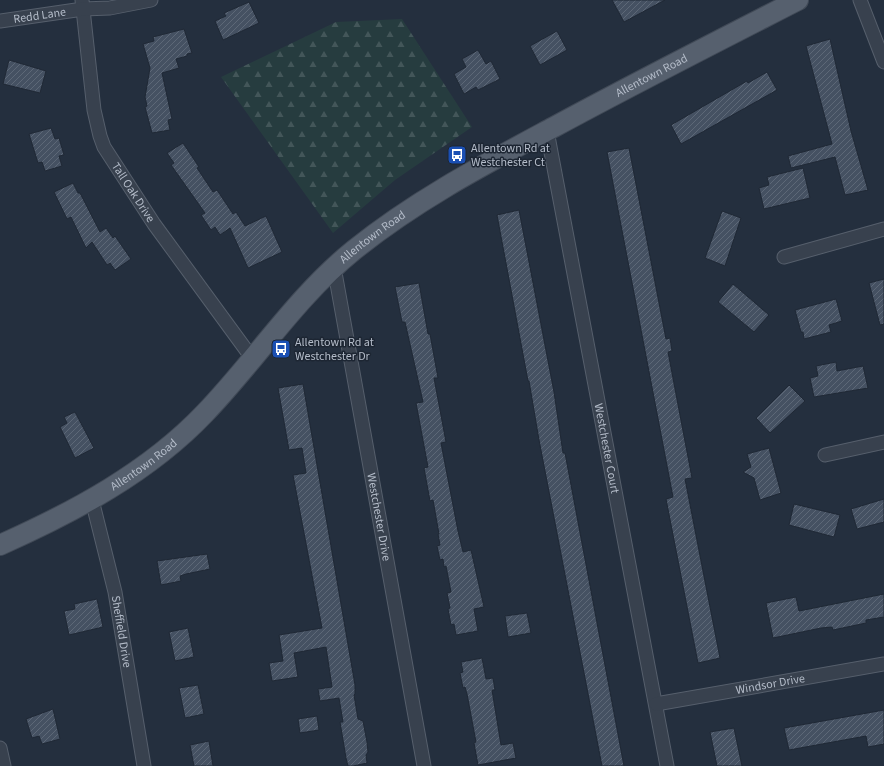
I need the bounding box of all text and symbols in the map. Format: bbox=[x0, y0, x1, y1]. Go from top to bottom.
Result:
street label: Redd Lane bbox=[12, 3, 67, 27]
street label: Allentown Road bbox=[613, 50, 690, 101]
place label: Allentown Rd at Westchester Ct bbox=[471, 140, 550, 171]
bus stop icon: Allentown Rd at Westchester Ct bbox=[446, 144, 468, 166]
street label: Tall Oak Drive bbox=[108, 159, 159, 226]
street label: Allentown Road bbox=[335, 206, 409, 267]
place label: Allentown Rd at Westchester Dr bbox=[295, 334, 374, 365]
bus stop icon: Allentown Rd at Westchester Dr bbox=[270, 338, 292, 360]
street label: Westchester Court bbox=[590, 402, 624, 495]
street label: Allentown Road bbox=[107, 435, 181, 495]
street label: Westchester Drive bbox=[363, 472, 395, 562]
street label: Sheffield Drive bbox=[107, 594, 136, 669]
street label: Windsor Drive bbox=[734, 670, 806, 698]

